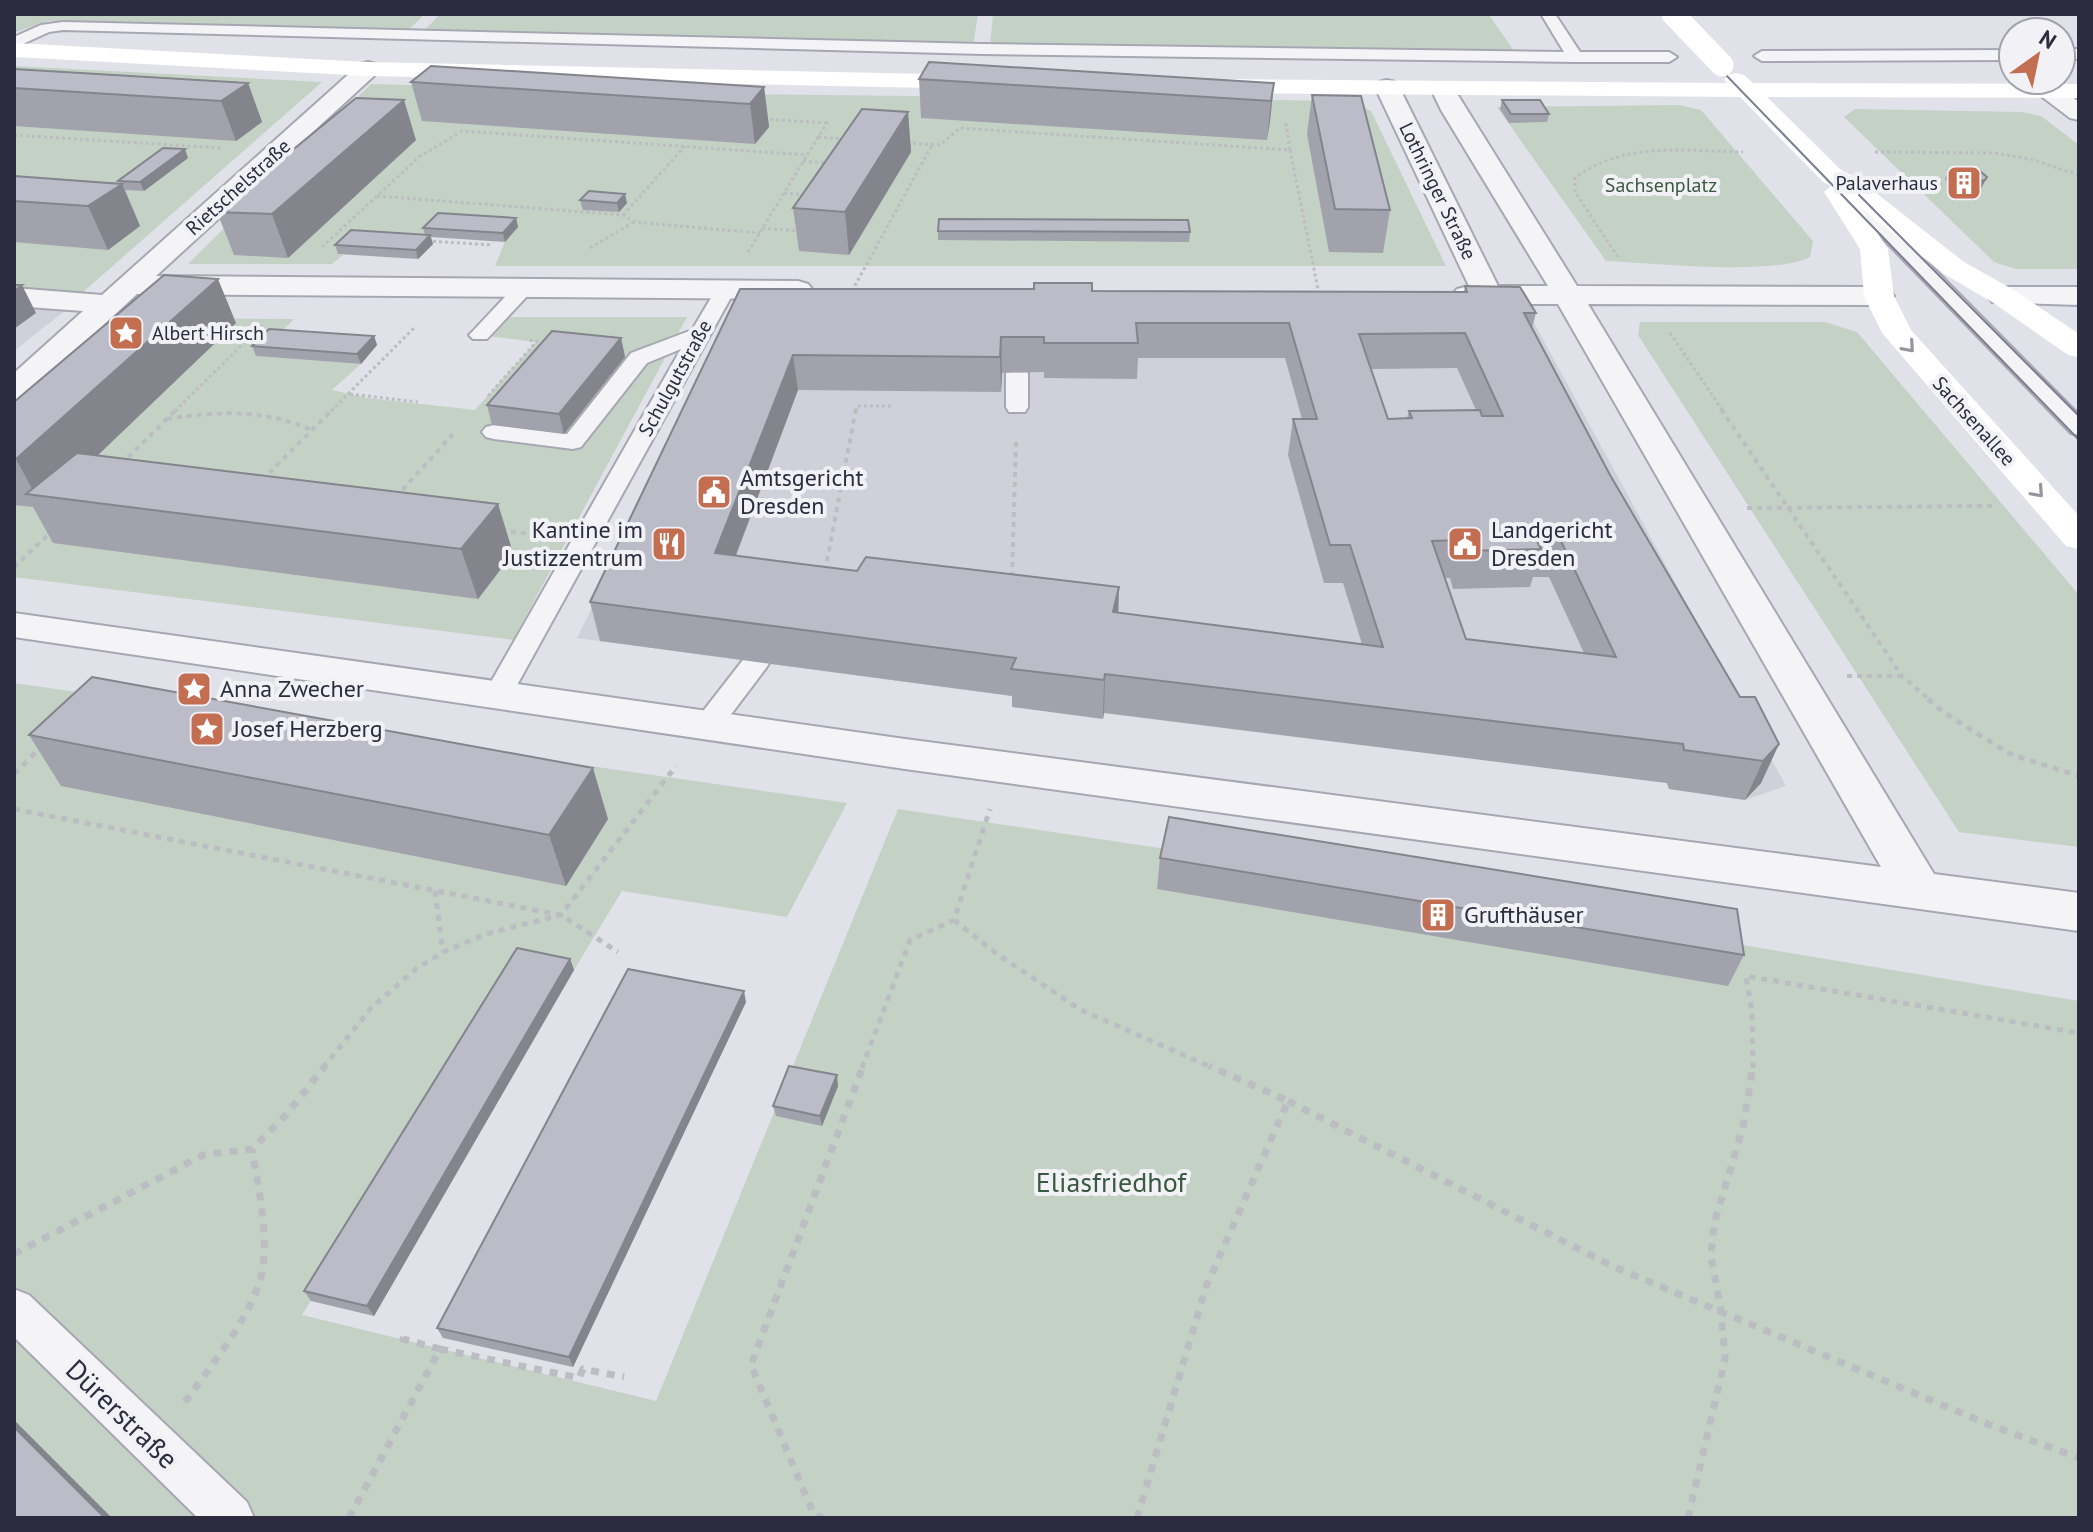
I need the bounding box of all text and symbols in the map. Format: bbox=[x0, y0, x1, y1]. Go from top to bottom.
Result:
north arrow bbox=[1997, 16, 2077, 96]
text: N bbox=[2034, 24, 2062, 55]
street label: Lothringer Straße bbox=[1393, 118, 1483, 264]
street label: Rietschelstraße bbox=[180, 133, 296, 241]
building icon: Palaverhaus bbox=[1945, 164, 1983, 202]
place label: Palaverhaus bbox=[1835, 170, 1938, 196]
park label: Sachsenplatz bbox=[1605, 172, 1717, 198]
place icon: Albert Hirsch bbox=[107, 314, 145, 352]
street label: Schulgutstraße bbox=[632, 315, 718, 441]
place label: Albert Hirsch bbox=[152, 320, 264, 346]
one-way arrow bbox=[1899, 338, 1914, 353]
street label: Sachsenallee bbox=[1927, 371, 2021, 471]
place label: Amtsgericht Dresden bbox=[740, 462, 864, 521]
public building icon: Amtsgericht Dresden bbox=[695, 473, 733, 511]
one-way arrow bbox=[2028, 483, 2043, 498]
place label: Kantine im Justizzentrum bbox=[502, 514, 643, 573]
place label: Landgericht Dresden bbox=[1491, 514, 1613, 573]
restaurant icon: Kantine im Justizzentrum bbox=[650, 525, 688, 563]
public building icon: Landgericht Dresden bbox=[1446, 525, 1484, 563]
place icon: Anna Zwecher bbox=[175, 670, 213, 708]
place label: Anna Zwecher bbox=[220, 673, 364, 704]
place icon: Josef Herzberg bbox=[188, 710, 226, 748]
place label: Josef Herzberg bbox=[232, 713, 383, 744]
building icon: Grufthäuser bbox=[1419, 896, 1457, 934]
place label: Grufthäuser bbox=[1464, 899, 1584, 930]
park label: Eliasfriedhof bbox=[1036, 1163, 1187, 1200]
street label: Dürerstraße bbox=[58, 1351, 186, 1476]

